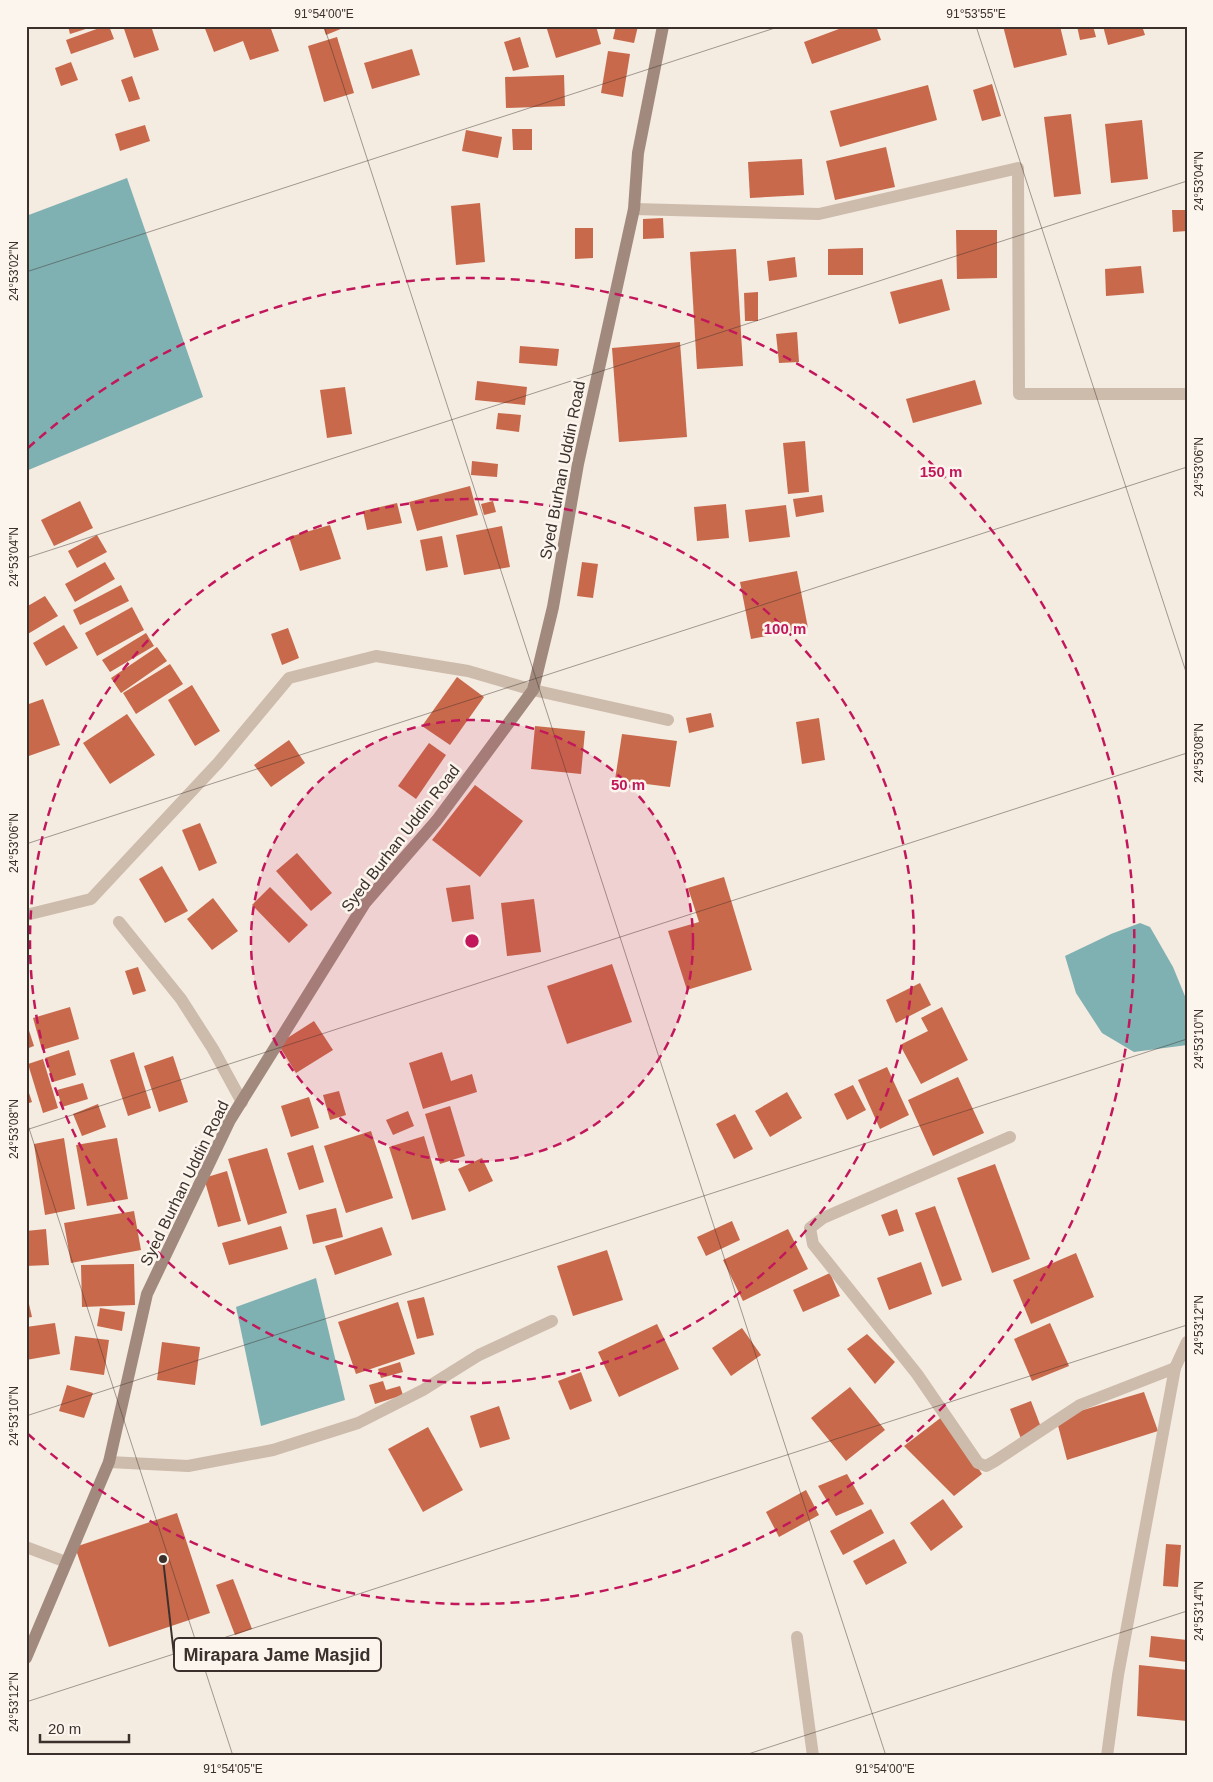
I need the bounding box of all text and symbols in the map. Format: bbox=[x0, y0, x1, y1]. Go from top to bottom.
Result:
text: 91°54'00"E bbox=[294, 7, 354, 21]
text: 91°53'55"E bbox=[946, 7, 1006, 21]
text: 24°53'04"N bbox=[1192, 151, 1206, 211]
text: 24°53'02"N bbox=[7, 241, 21, 301]
street label: Syed Burhan Uddin Road bbox=[537, 379, 588, 561]
text: 24°53'06"N bbox=[1192, 437, 1206, 497]
text: 150 m bbox=[920, 463, 962, 480]
text: 24°53'04"N bbox=[7, 527, 21, 587]
text: 100 m bbox=[764, 620, 806, 637]
text: 24°53'08"N bbox=[1192, 723, 1206, 783]
street label: Syed Burhan Uddin Road bbox=[338, 762, 463, 915]
text: 50 m bbox=[611, 776, 645, 793]
text: 24°53'06"N bbox=[7, 813, 21, 873]
centre of rings bbox=[463, 932, 481, 950]
text: 24°53'10"N bbox=[1192, 1009, 1206, 1069]
street label: Syed Burhan Uddin Road bbox=[137, 1098, 232, 1268]
text: 24°53'08"N bbox=[7, 1099, 21, 1159]
text: 24°53'12"N bbox=[1192, 1295, 1206, 1355]
text: 24°53'10"N bbox=[7, 1386, 21, 1446]
text: 24°53'14"N bbox=[1192, 1581, 1206, 1641]
callout: Mirapara Jame Masjid bbox=[174, 1638, 381, 1671]
text: Mirapara Jame Masjid bbox=[183, 1645, 371, 1665]
text: 24°53'12"N bbox=[7, 1672, 21, 1732]
scale bar bbox=[40, 1712, 129, 1744]
text: 20 m bbox=[48, 1720, 81, 1737]
text: 91°54'05"E bbox=[203, 1762, 263, 1776]
text: 91°54'00"E bbox=[855, 1762, 915, 1776]

